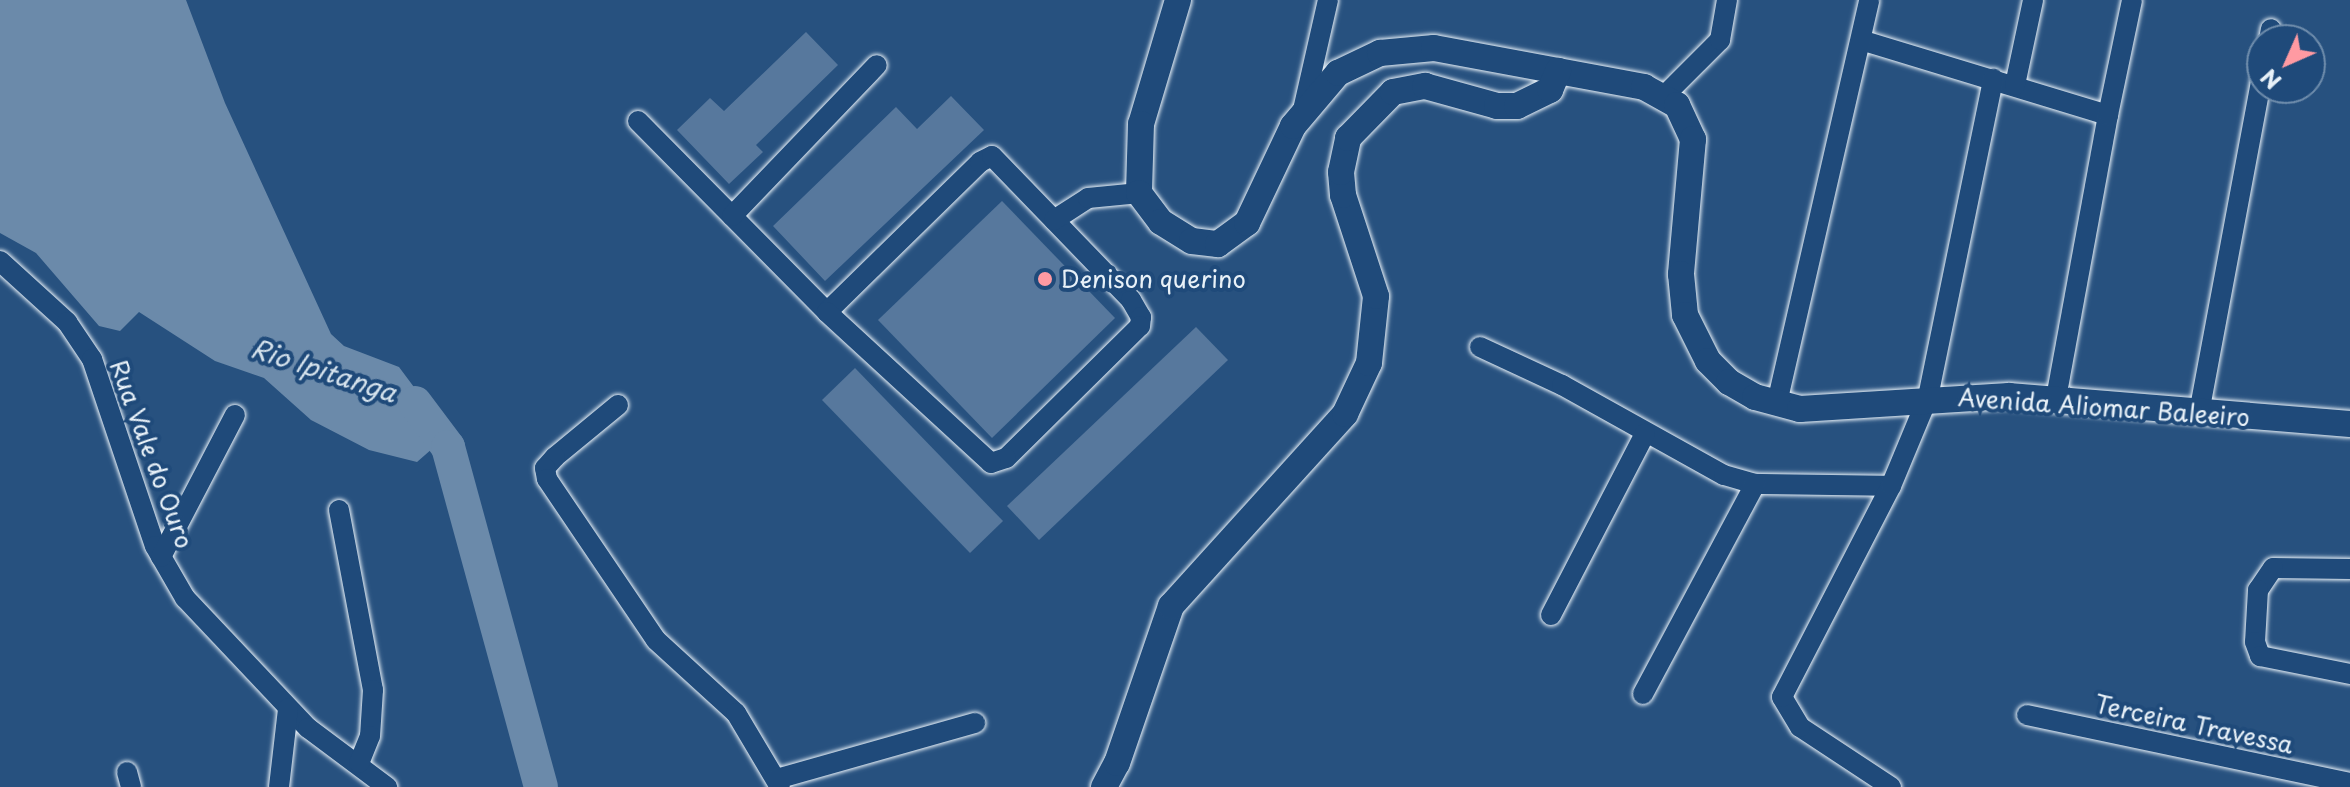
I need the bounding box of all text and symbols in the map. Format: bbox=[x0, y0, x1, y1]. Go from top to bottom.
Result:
north arrow bbox=[2246, 24, 2326, 104]
text: N bbox=[2252, 62, 2288, 98]
place label: Denison querino bbox=[1061, 265, 1245, 293]
marker: Denison querino bbox=[1036, 270, 1054, 288]
water label: Rio Ipitanga bbox=[246, 331, 402, 409]
street label: Rua Vale do Ouro bbox=[104, 354, 200, 554]
street label: Avenida Aliomar Baleeiro bbox=[1958, 382, 2250, 432]
street label: Terceira Travessa bbox=[2091, 689, 2297, 759]

